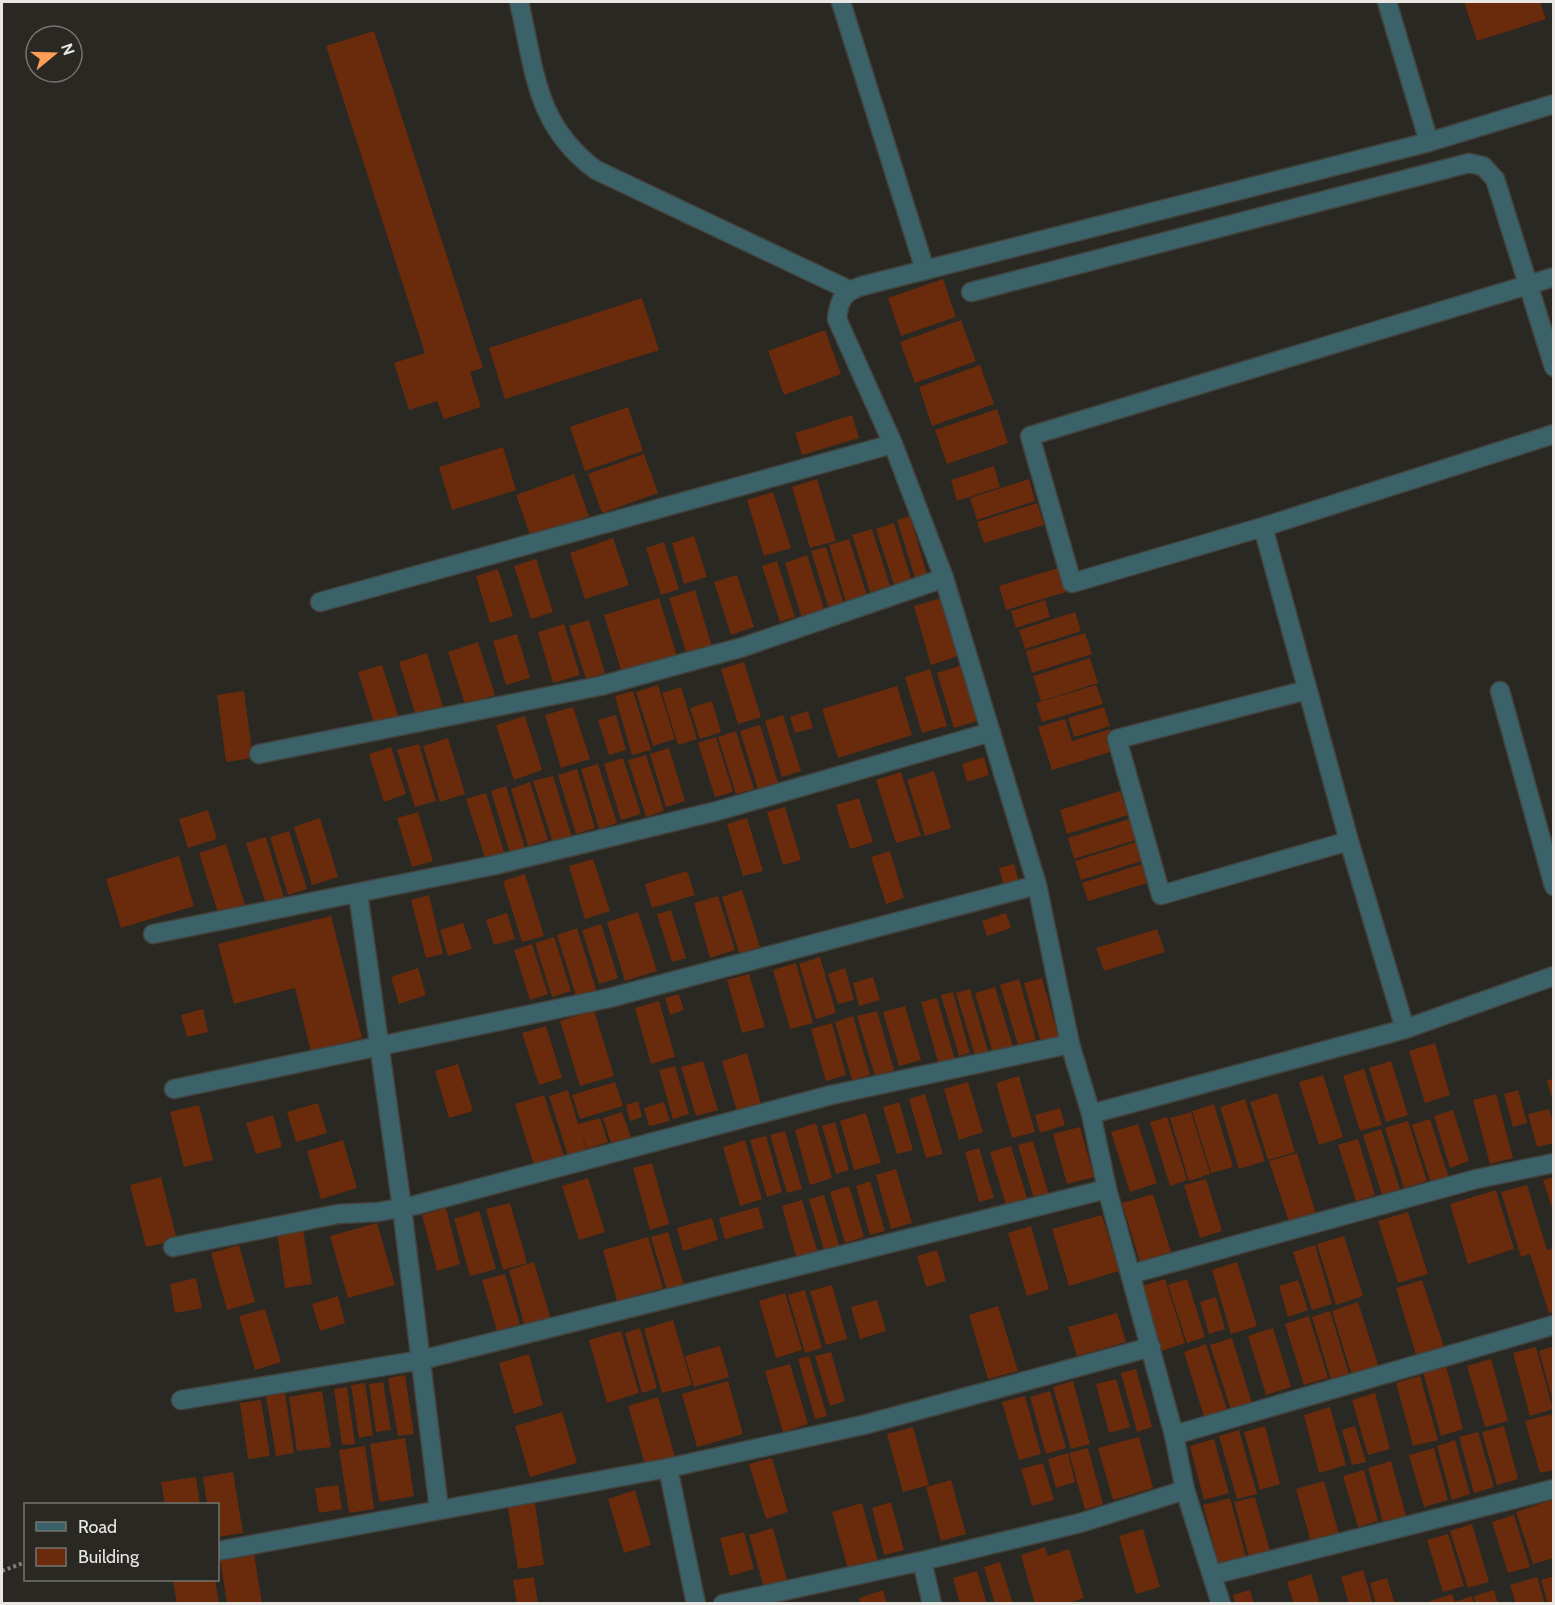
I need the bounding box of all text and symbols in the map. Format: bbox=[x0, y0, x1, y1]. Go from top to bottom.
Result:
north arrow bbox=[24, 24, 84, 84]
text: N bbox=[57, 41, 79, 58]
legend bbox=[24, 1503, 219, 1581]
text: Road bbox=[78, 1516, 117, 1538]
text: Building bbox=[78, 1546, 140, 1568]

